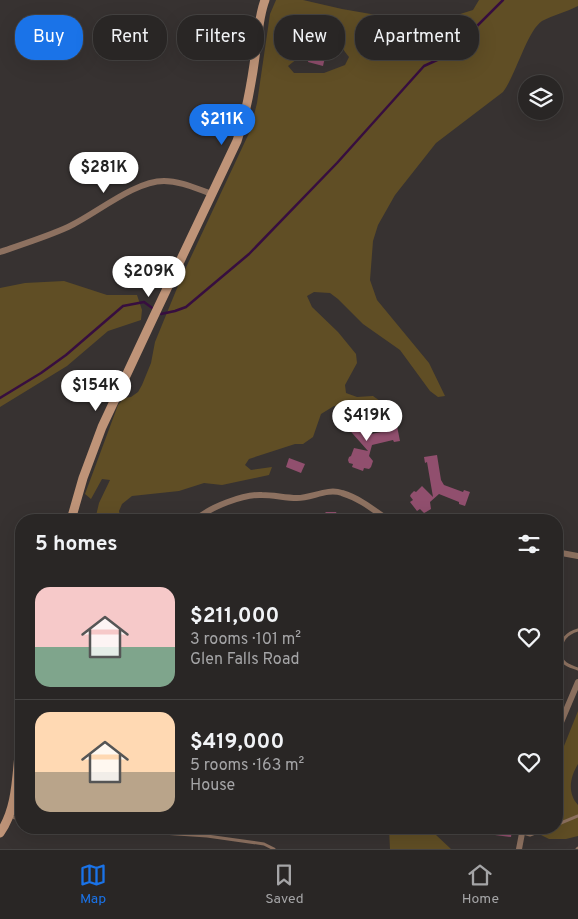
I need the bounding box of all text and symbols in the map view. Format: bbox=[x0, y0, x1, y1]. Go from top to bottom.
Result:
chip: Buy bbox=[15, 15, 83, 60]
chip: Rent bbox=[93, 15, 167, 60]
chip: Filters bbox=[177, 15, 264, 60]
chip: New bbox=[274, 15, 345, 60]
chip: Apartment bbox=[355, 15, 479, 60]
map controls bbox=[518, 75, 563, 120]
button: layers bbox=[518, 75, 563, 120]
pin: $211K bbox=[187, 104, 257, 146]
text: $211K bbox=[200, 110, 244, 130]
pin: $281K bbox=[69, 152, 139, 194]
text: $281K bbox=[80, 158, 128, 178]
pin: $209K bbox=[114, 256, 184, 298]
text: $209K bbox=[123, 262, 175, 282]
pin: $154K bbox=[61, 370, 131, 412]
text: $154K bbox=[72, 376, 120, 396]
pin: $419K bbox=[332, 400, 402, 442]
text: $419K bbox=[343, 406, 391, 426]
icon: filters bbox=[515, 530, 543, 558]
text: 5 homes bbox=[35, 531, 118, 558]
text: $211,000 bbox=[190, 603, 279, 630]
icon: home bbox=[75, 607, 135, 667]
icon: heart bbox=[515, 623, 543, 651]
text: 3 rooms · 101 m² bbox=[190, 630, 301, 650]
text: Glen Falls Road bbox=[190, 650, 300, 670]
text: $419,000 bbox=[190, 729, 284, 756]
icon: home bbox=[75, 732, 135, 792]
icon: heart bbox=[515, 748, 543, 776]
text: 5 rooms · 163 m² bbox=[190, 756, 304, 776]
text: House bbox=[190, 776, 235, 796]
tab: Map bbox=[79, 861, 107, 908]
tab: Saved bbox=[265, 861, 304, 908]
tab: Home bbox=[462, 861, 499, 908]

